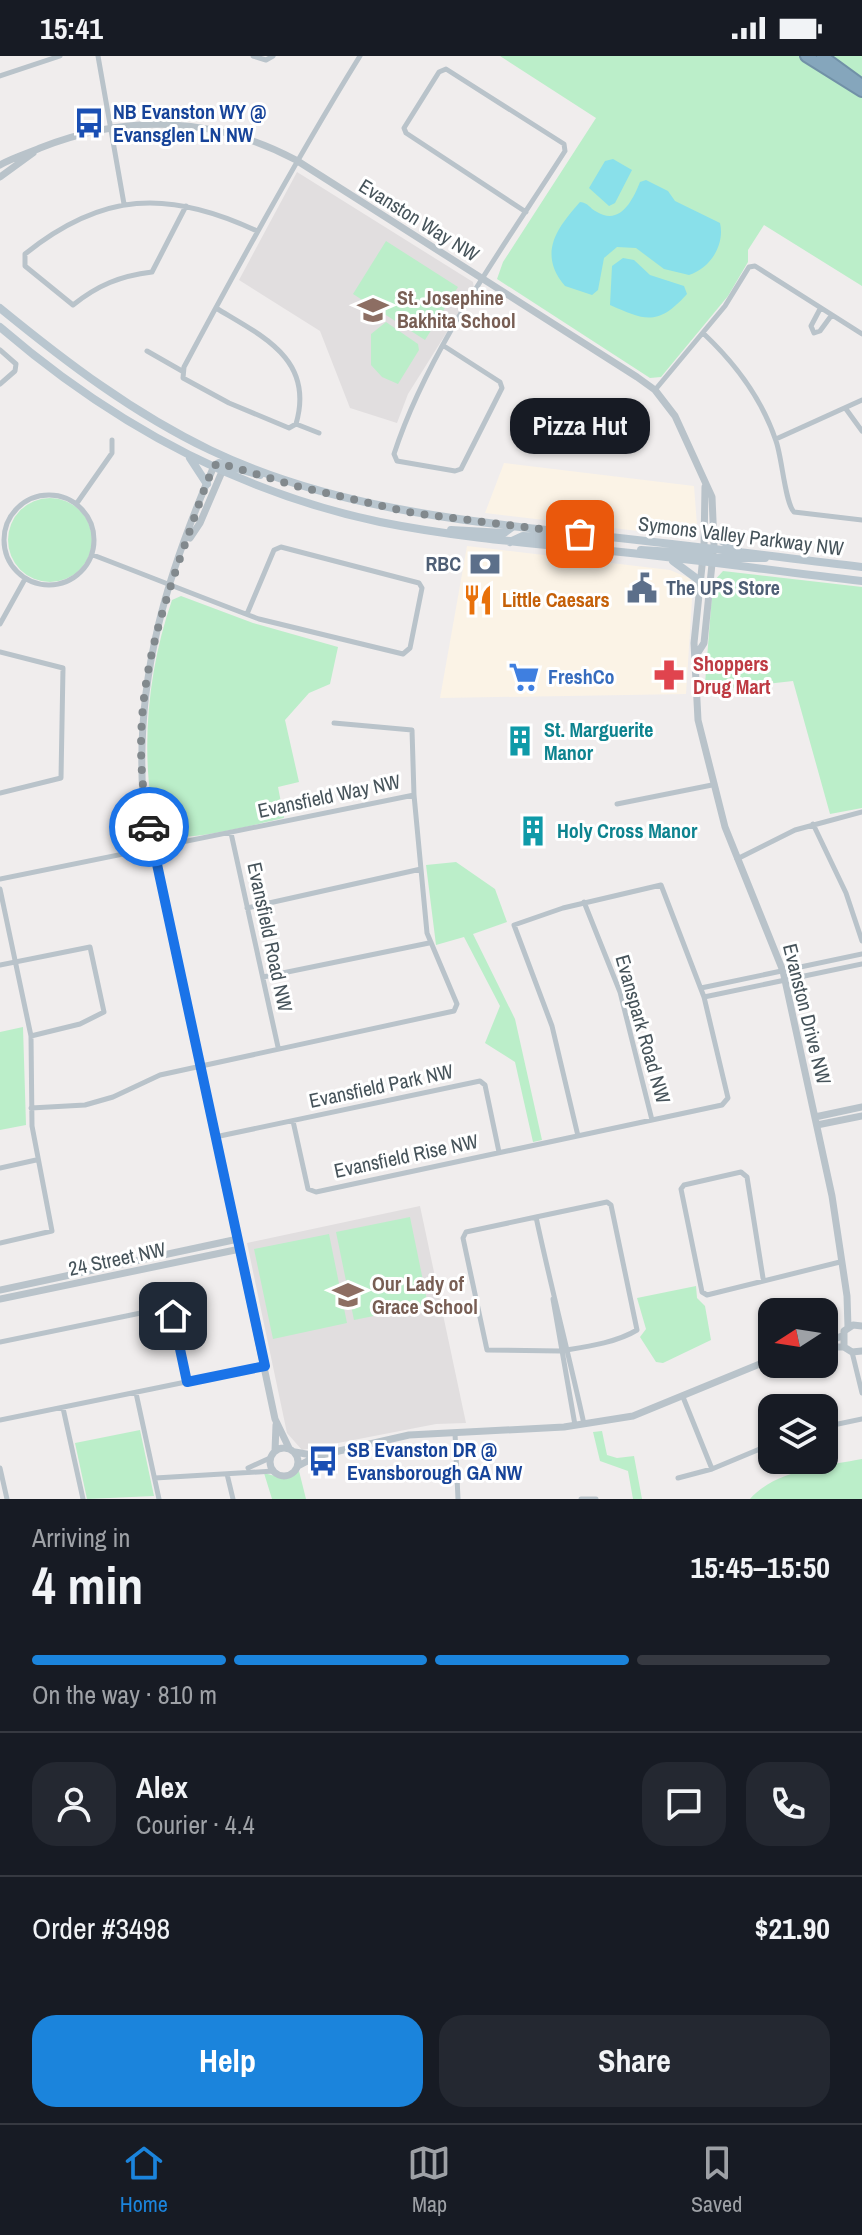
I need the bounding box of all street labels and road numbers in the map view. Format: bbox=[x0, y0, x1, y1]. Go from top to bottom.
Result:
street label: Evanston Way NW bbox=[354, 172, 485, 268]
street label: Symons Valley Parkway NW bbox=[637, 510, 846, 562]
street label: Evansfield Way NW bbox=[255, 767, 403, 824]
street label: Evansfield Road NW bbox=[241, 860, 300, 1015]
street label: Evanston Drive NW bbox=[777, 941, 838, 1088]
street label: Evanspark Road NW bbox=[609, 952, 678, 1107]
street label: Evansfield Park NW bbox=[306, 1057, 456, 1114]
street label: Evansfield Rise NW bbox=[331, 1127, 481, 1184]
street label: 24 Street NW bbox=[66, 1235, 168, 1282]

